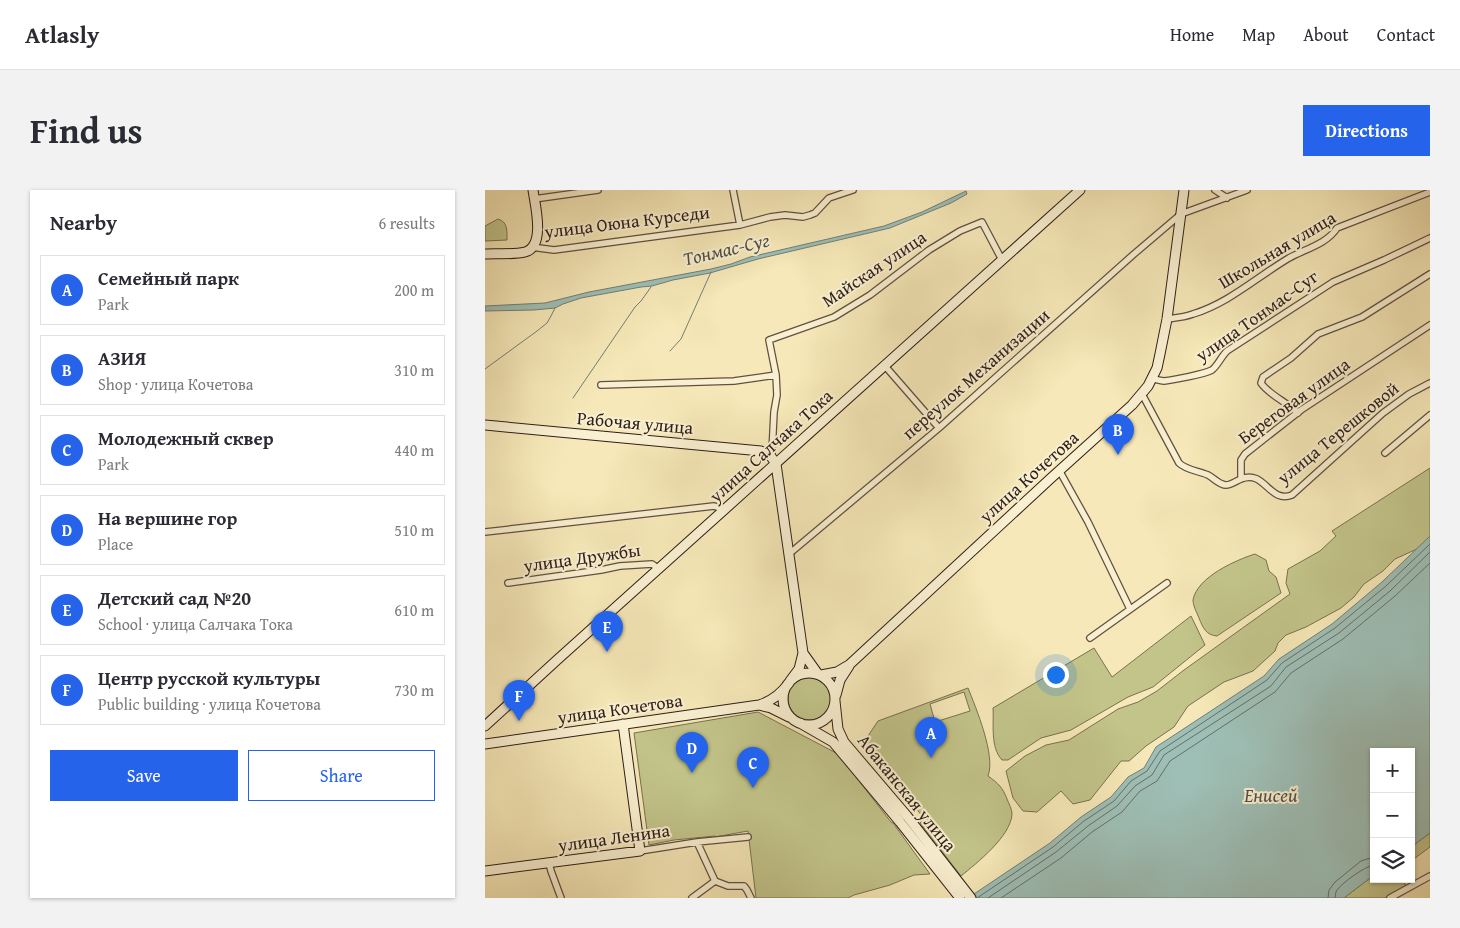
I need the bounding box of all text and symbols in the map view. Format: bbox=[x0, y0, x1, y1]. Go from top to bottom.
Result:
text: Atlasly bbox=[25, 17, 99, 52]
text: Home bbox=[1170, 21, 1214, 48]
text: Map bbox=[1242, 21, 1275, 48]
text: About bbox=[1303, 21, 1349, 48]
text: Contact bbox=[1377, 21, 1435, 48]
text: Find us bbox=[30, 105, 143, 156]
button: Directions bbox=[1303, 105, 1430, 156]
street label: улица Оюна Курседи bbox=[542, 198, 711, 245]
street label: Школьная улица bbox=[1213, 204, 1341, 295]
text: Nearby bbox=[50, 207, 117, 238]
text: 6 results bbox=[378, 211, 435, 235]
street label: Майская улица bbox=[816, 223, 932, 314]
water label: Тонмас-Суг bbox=[680, 225, 772, 273]
street label: улица Тонмас-Суг bbox=[1189, 263, 1324, 369]
text: Семейный парк bbox=[98, 264, 239, 292]
text: A bbox=[62, 278, 72, 302]
text: 200 m bbox=[394, 278, 434, 302]
text: Park bbox=[98, 292, 129, 316]
street label: переулок Механизации bbox=[896, 302, 1056, 445]
text: АЗИЯ bbox=[98, 344, 146, 372]
street label: Береговая улица bbox=[1232, 350, 1356, 450]
text: B bbox=[62, 358, 72, 382]
text: 310 m bbox=[394, 358, 434, 382]
text: Shop · улица Кочетова bbox=[98, 372, 253, 396]
street label: улица Терешковой bbox=[1270, 375, 1405, 491]
street label: улица Салчака Тока bbox=[702, 382, 839, 509]
street label: Рабочая улица bbox=[576, 404, 695, 441]
pin: B bbox=[1102, 414, 1134, 455]
text: Молодежный сквер bbox=[98, 424, 274, 452]
street label: улица Кочетова bbox=[972, 424, 1085, 530]
text: C bbox=[62, 438, 72, 462]
text: 440 m bbox=[394, 438, 434, 462]
text: Park bbox=[98, 452, 129, 476]
text: На вершине гор bbox=[98, 504, 237, 532]
text: D bbox=[62, 518, 72, 542]
text: 510 m bbox=[394, 518, 434, 542]
text: Place bbox=[98, 532, 133, 556]
street label: улица Дружбы bbox=[521, 536, 643, 579]
text: Детский сад №20 bbox=[98, 584, 251, 612]
text: E bbox=[63, 598, 71, 622]
text: 610 m bbox=[394, 598, 434, 622]
pin: E bbox=[591, 611, 623, 652]
text: School · улица Салчака Тока bbox=[98, 612, 293, 636]
your location bbox=[1043, 662, 1069, 688]
text: Центр русской культуры bbox=[98, 664, 320, 692]
text: F bbox=[63, 678, 71, 702]
text: 730 m bbox=[394, 678, 434, 702]
pin: F bbox=[503, 680, 535, 721]
street label: улица Кочетова bbox=[555, 686, 685, 731]
text: Public building · улица Кочетова bbox=[98, 692, 321, 716]
pin: A bbox=[915, 717, 947, 758]
street label: Абаканская улица bbox=[851, 728, 964, 858]
pin: D bbox=[676, 732, 708, 773]
pin: C bbox=[737, 747, 769, 788]
map controls bbox=[1370, 748, 1415, 883]
button: + bbox=[1370, 748, 1415, 793]
button: Save bbox=[50, 750, 238, 801]
button: Share bbox=[248, 750, 435, 801]
water label: Енисей bbox=[1243, 781, 1298, 809]
button: − bbox=[1370, 793, 1415, 838]
street label: улица Ленина bbox=[555, 816, 672, 859]
button: layers bbox=[1370, 838, 1415, 883]

